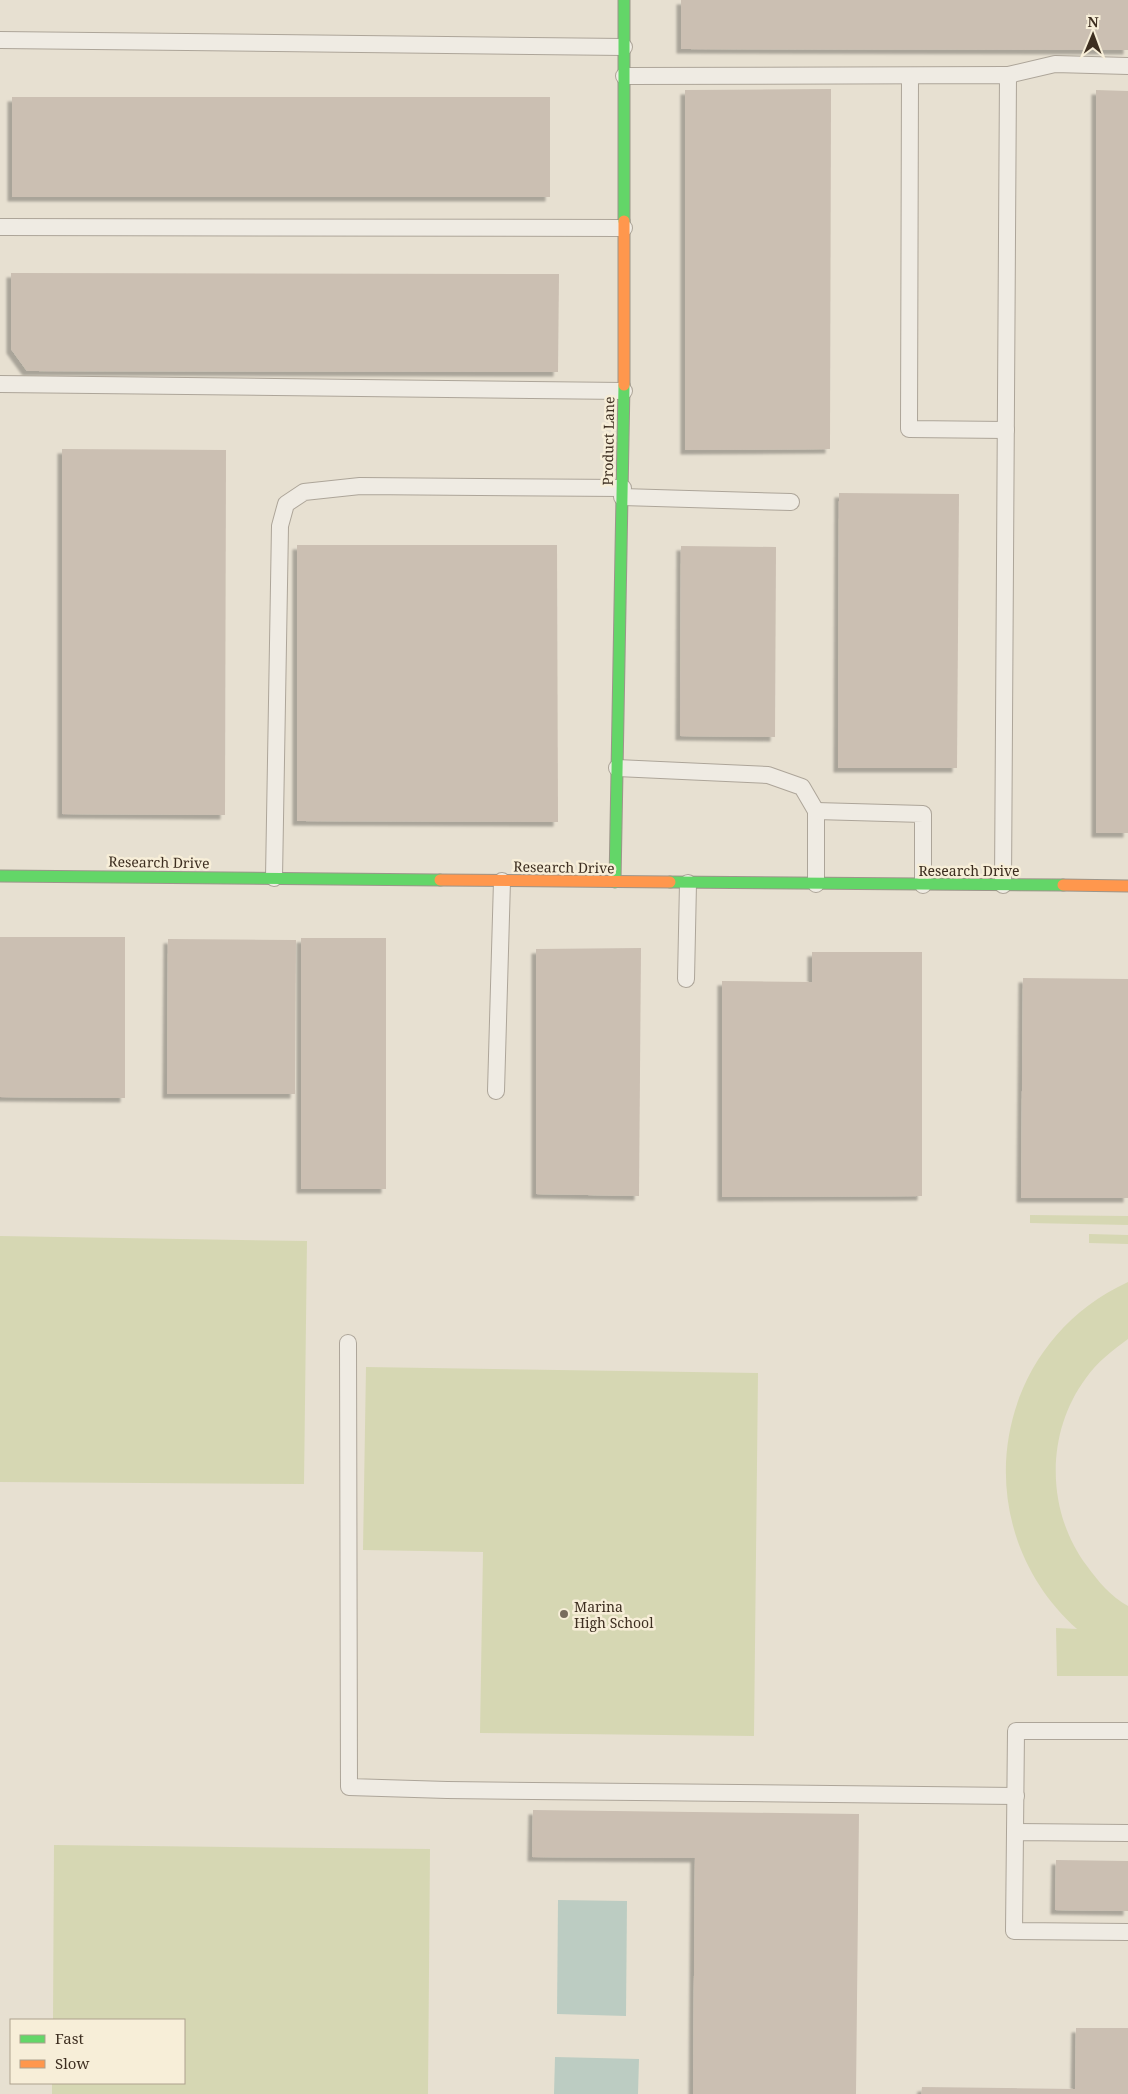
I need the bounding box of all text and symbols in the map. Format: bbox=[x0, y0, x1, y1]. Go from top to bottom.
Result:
north arrow bbox=[1068, 10, 1118, 60]
text: N bbox=[1088, 12, 1099, 31]
street label: Product Lane bbox=[598, 396, 618, 486]
street label: Research Drive bbox=[108, 852, 210, 872]
street label: Research Drive bbox=[513, 857, 615, 877]
street label: Research Drive bbox=[918, 861, 1020, 880]
place label: Marina High School bbox=[574, 1597, 654, 1632]
marker: Marina High School bbox=[558, 1608, 570, 1620]
legend bbox=[10, 2019, 185, 2084]
text: Fast bbox=[55, 2028, 84, 2048]
text: Slow bbox=[55, 2053, 89, 2073]

